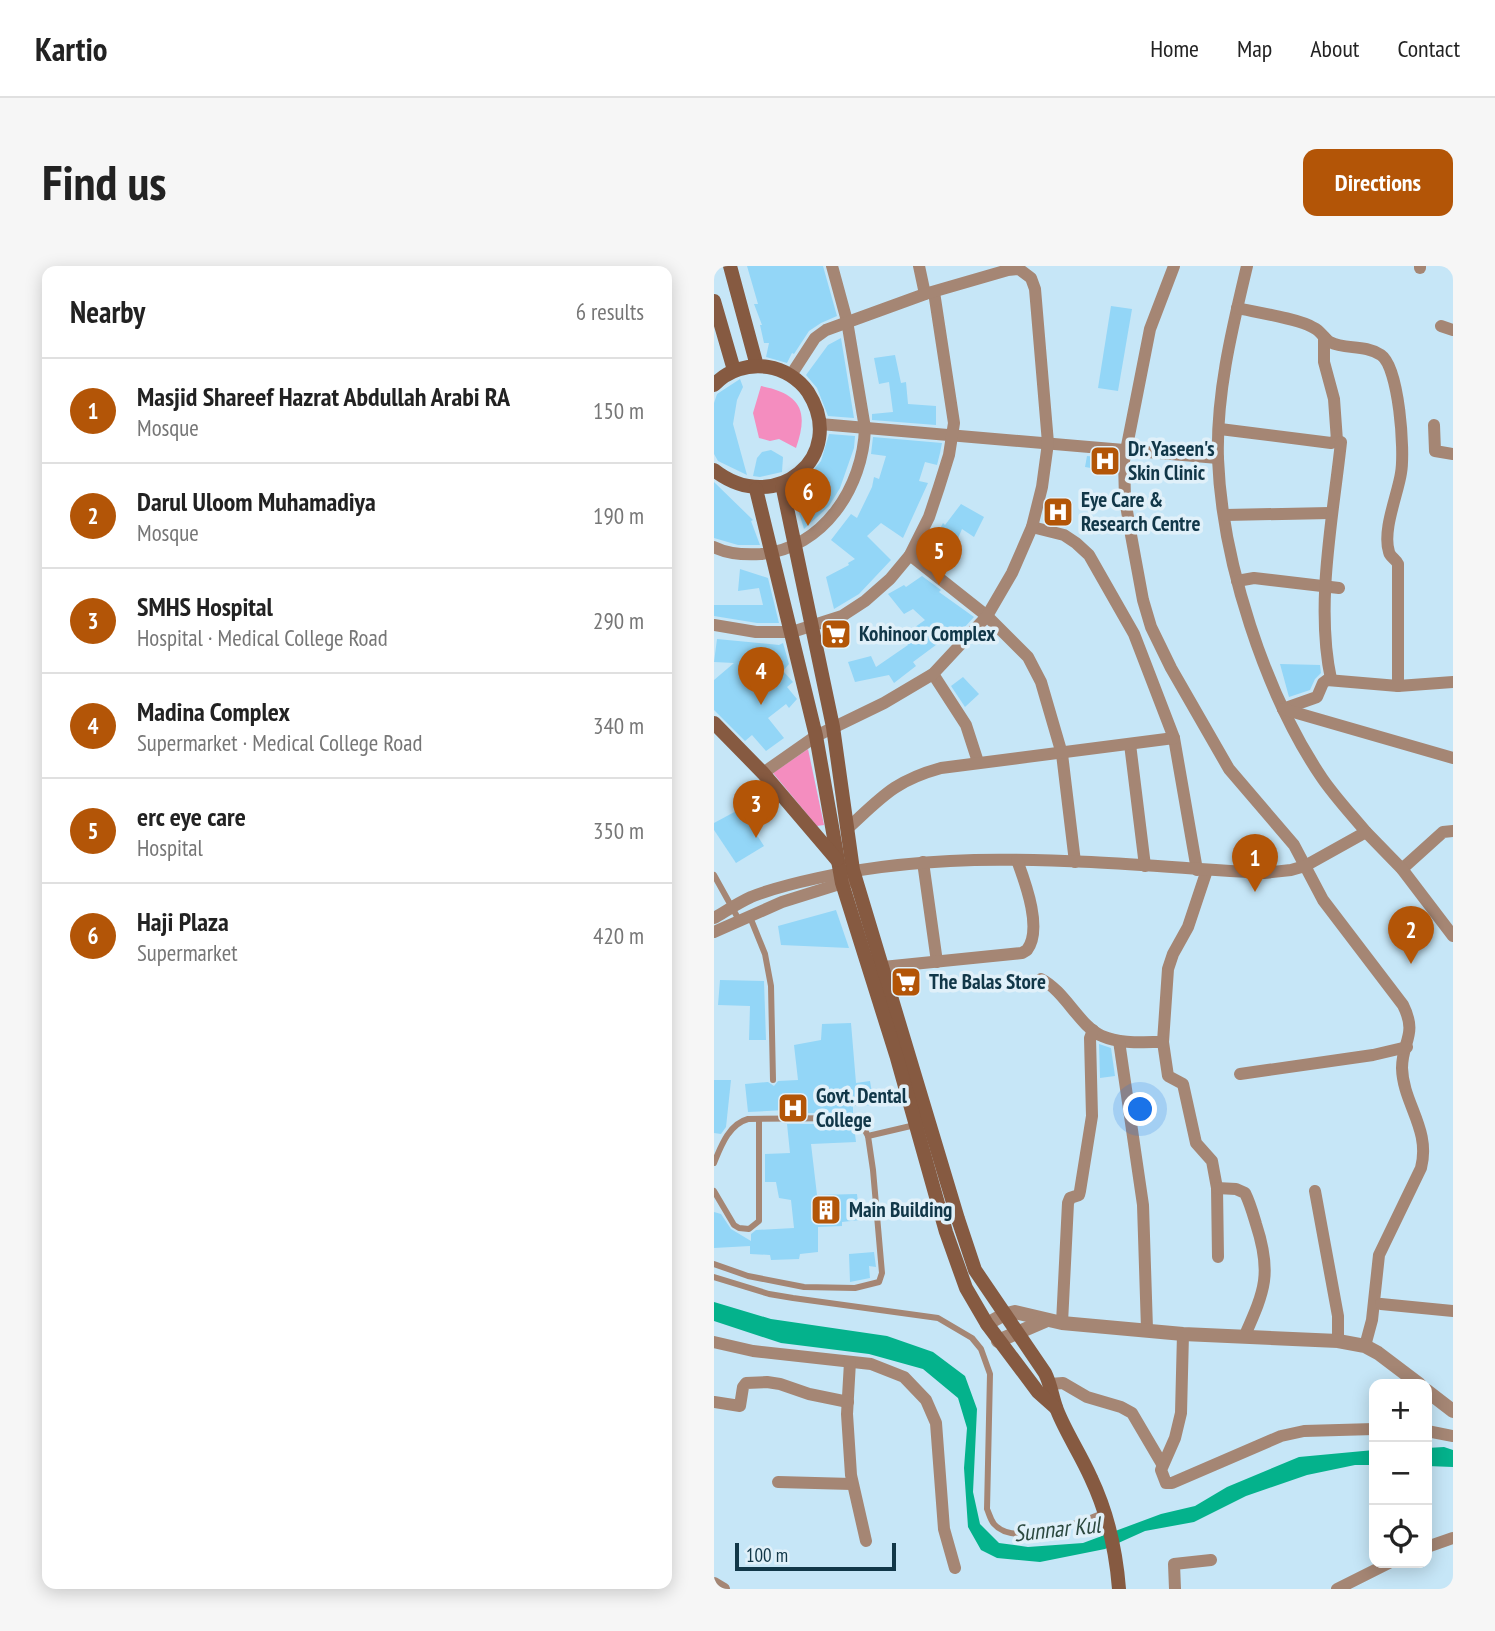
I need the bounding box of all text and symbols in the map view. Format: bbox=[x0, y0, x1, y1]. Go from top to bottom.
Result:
text: Kartio bbox=[35, 27, 108, 70]
text: Home bbox=[1150, 33, 1199, 64]
text: Map bbox=[1237, 33, 1272, 64]
text: About bbox=[1310, 33, 1359, 64]
text: Contact bbox=[1397, 33, 1460, 64]
button: Directions bbox=[1303, 149, 1453, 216]
text: Find us bbox=[42, 150, 166, 214]
text: Nearby bbox=[70, 292, 145, 331]
text: 6 results bbox=[576, 297, 644, 326]
text: Masjid Shareef Hazrat Abdullah Arabi RA bbox=[137, 380, 510, 413]
text: 1 bbox=[88, 396, 99, 425]
text: 150 m bbox=[593, 396, 644, 425]
text: Mosque bbox=[137, 413, 199, 442]
place label: Dr. Yaseen's Skin Clinic bbox=[1128, 435, 1214, 486]
hospital icon: Dr. Yaseen's Skin Clinic bbox=[1088, 444, 1122, 478]
pin: 6 bbox=[785, 468, 831, 526]
text: Darul Uloom Muhamadiya bbox=[137, 485, 376, 518]
place label: Eye Care & Research Centre bbox=[1081, 486, 1200, 537]
hospital icon: Eye Care & Research Centre bbox=[1041, 495, 1075, 529]
text: 2 bbox=[88, 501, 99, 530]
text: 190 m bbox=[593, 501, 644, 530]
text: Mosque bbox=[137, 518, 199, 547]
pin: 5 bbox=[916, 527, 962, 585]
text: SMHS Hospital bbox=[137, 590, 273, 623]
text: 3 bbox=[88, 606, 99, 635]
text: 290 m bbox=[593, 606, 644, 635]
supermarket icon: Kohinoor Complex bbox=[819, 617, 853, 651]
place label: Kohinoor Complex bbox=[859, 620, 996, 647]
text: Hospital · Medical College Road bbox=[137, 623, 388, 652]
pin: 4 bbox=[738, 647, 784, 705]
text: Madina Complex bbox=[137, 695, 290, 728]
text: 4 bbox=[88, 711, 99, 740]
text: 340 m bbox=[593, 711, 644, 740]
text: Supermarket · Medical College Road bbox=[137, 728, 422, 757]
pin: 3 bbox=[733, 780, 779, 838]
text: erc eye care bbox=[137, 800, 246, 833]
text: 5 bbox=[88, 816, 99, 845]
text: 350 m bbox=[593, 816, 644, 845]
text: Hospital bbox=[137, 833, 203, 862]
pin: 1 bbox=[1232, 834, 1278, 892]
text: Haji Plaza bbox=[137, 905, 229, 938]
pin: 2 bbox=[1388, 906, 1434, 964]
text: 6 bbox=[88, 921, 99, 950]
text: 420 m bbox=[593, 921, 644, 950]
text: Supermarket bbox=[137, 938, 238, 967]
supermarket icon: The Balas Store bbox=[889, 965, 923, 999]
place label: The Balas Store bbox=[929, 968, 1046, 995]
place label: Govt. Dental College bbox=[816, 1082, 908, 1133]
hospital icon: Govt. Dental College bbox=[776, 1091, 810, 1125]
your location bbox=[1123, 1092, 1157, 1126]
building icon: Main Building bbox=[809, 1193, 843, 1227]
place label: Main Building bbox=[849, 1196, 952, 1223]
map controls bbox=[1369, 1379, 1432, 1568]
button: + bbox=[1369, 1379, 1432, 1442]
button: − bbox=[1369, 1442, 1432, 1505]
button: locate bbox=[1369, 1505, 1432, 1568]
water label: Sunnar Kul bbox=[1012, 1509, 1104, 1547]
scale bar bbox=[735, 1540, 896, 1572]
text: 100 m bbox=[746, 1543, 788, 1567]

